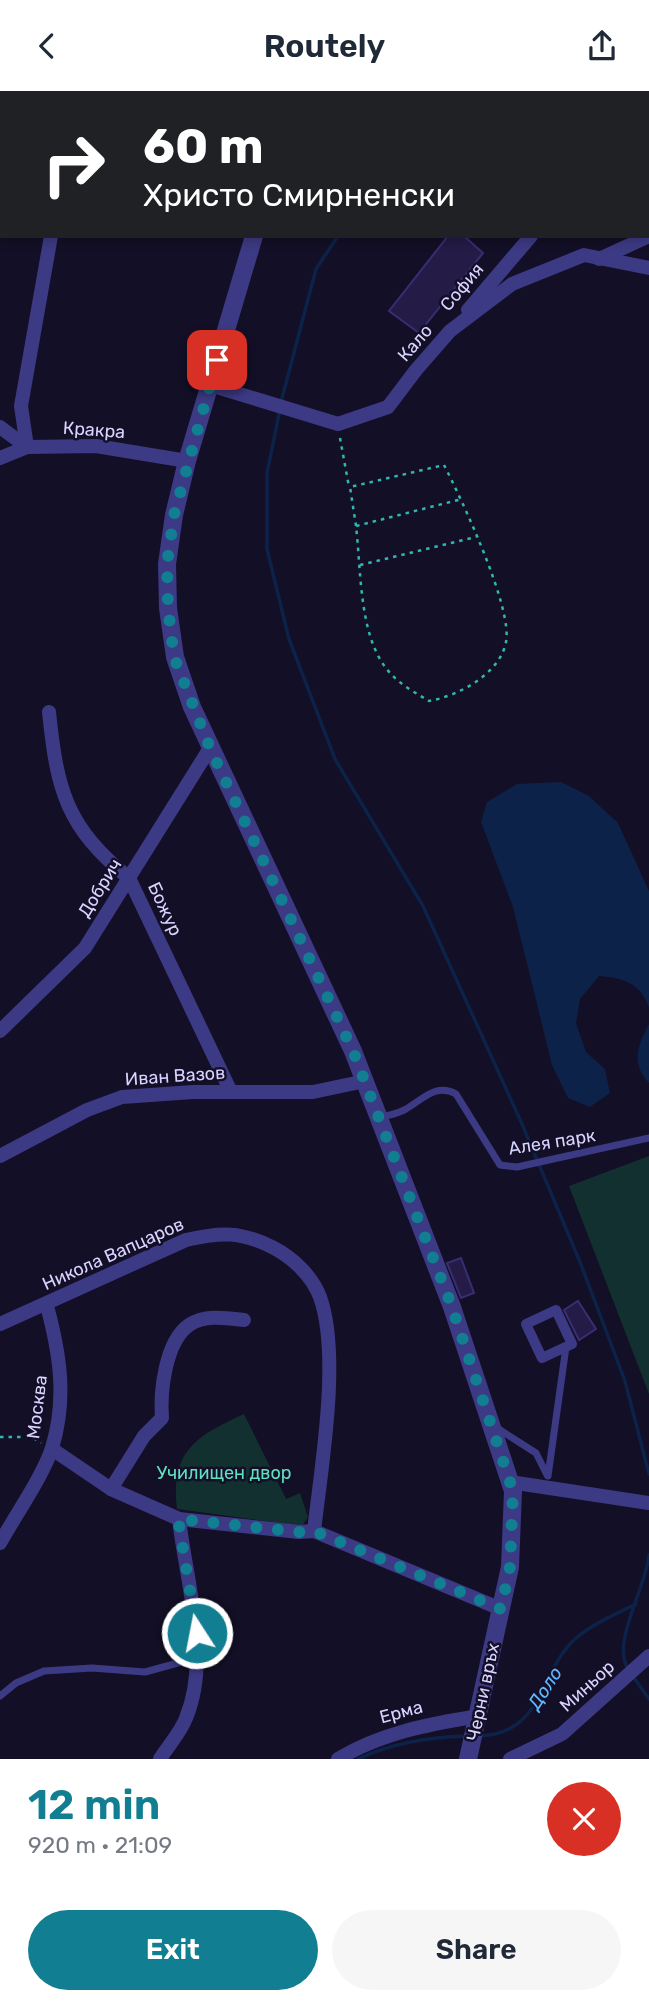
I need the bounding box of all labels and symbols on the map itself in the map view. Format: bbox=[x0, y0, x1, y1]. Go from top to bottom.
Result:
street label: София bbox=[436, 258, 488, 316]
street label: Кало bbox=[393, 320, 437, 366]
pin bbox=[187, 330, 247, 390]
street label: Кракра bbox=[62, 417, 126, 443]
street label: Добрич bbox=[73, 855, 127, 921]
street label: Божур bbox=[143, 879, 187, 939]
street label: Иван Вазов bbox=[124, 1062, 226, 1090]
street label: Алея парк bbox=[507, 1124, 597, 1160]
street label: Никола Вапцаров bbox=[39, 1213, 187, 1295]
street label: Москва bbox=[22, 1374, 52, 1440]
park label: Училищен двор bbox=[157, 1462, 291, 1484]
position arrow bbox=[160, 1596, 234, 1670]
street label: Черни връх bbox=[462, 1641, 504, 1743]
street label: Миньор bbox=[555, 1656, 619, 1716]
water label: Доло bbox=[522, 1662, 567, 1715]
street label: Ерма bbox=[377, 1696, 425, 1728]

